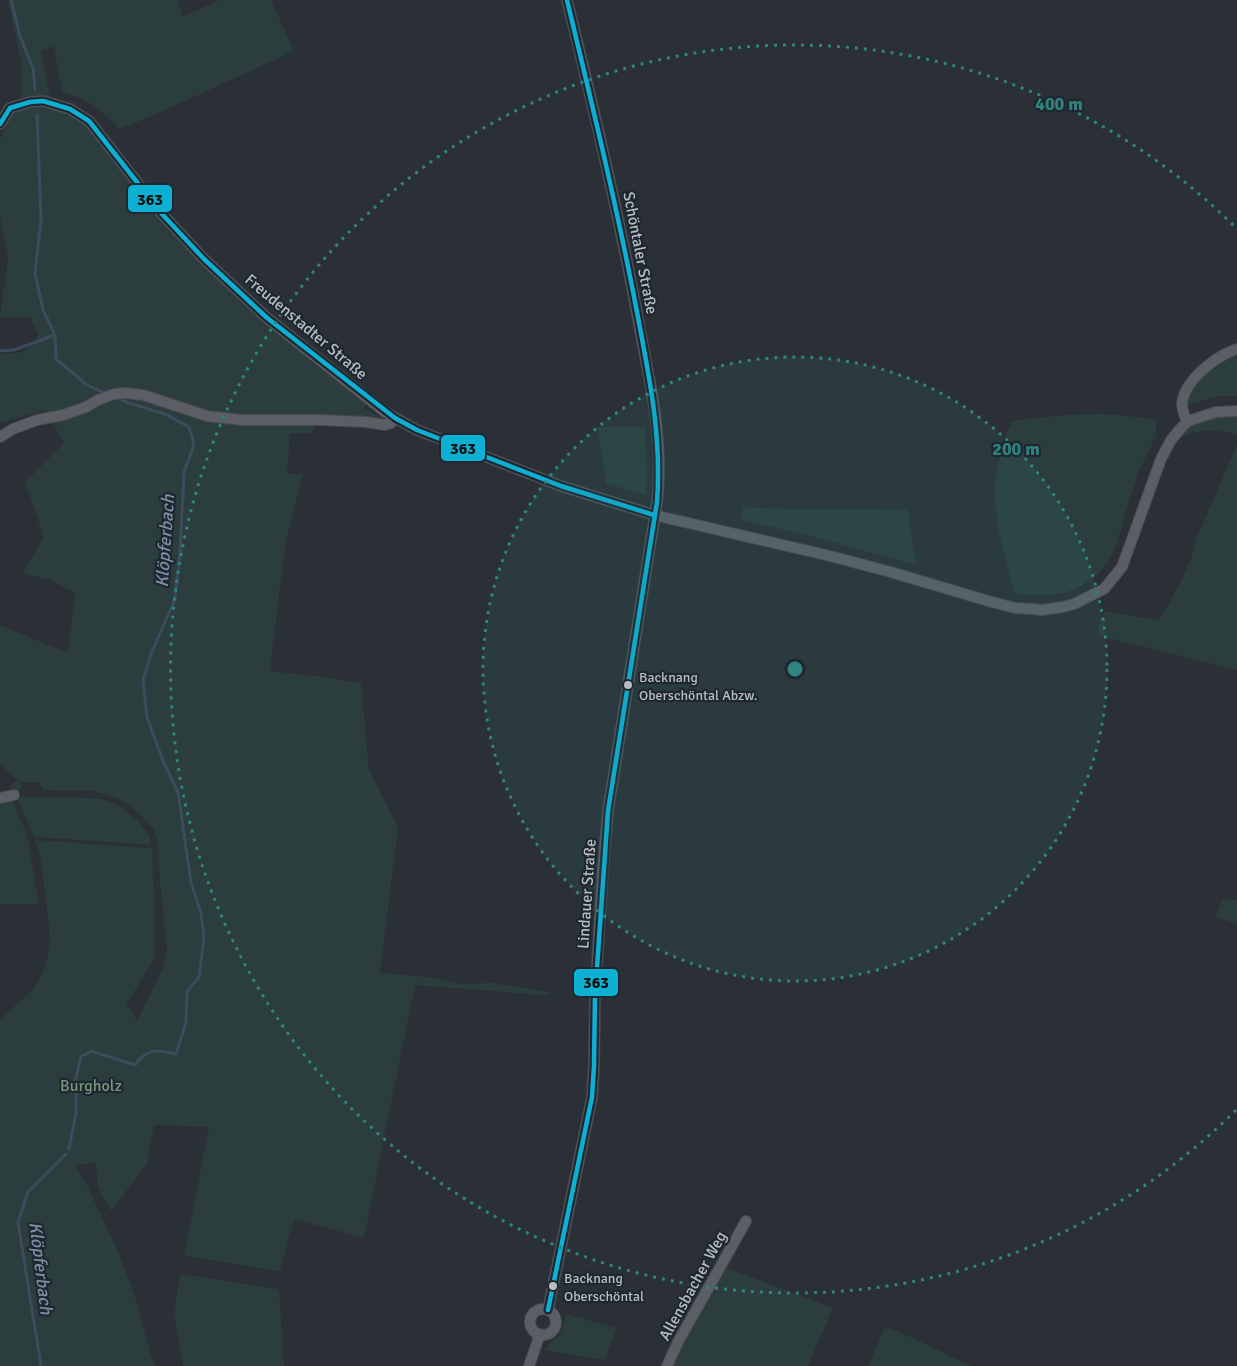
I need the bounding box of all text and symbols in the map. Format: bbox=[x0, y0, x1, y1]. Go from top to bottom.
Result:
text: 400 m bbox=[1035, 93, 1083, 115]
line badge: 363 bbox=[127, 184, 173, 213]
text: 363 bbox=[137, 190, 163, 210]
street label: Schöntaler Straße bbox=[618, 190, 662, 316]
street label: Freudenstadter Straße bbox=[241, 270, 371, 384]
line badge: 363 bbox=[440, 434, 486, 462]
text: 200 m bbox=[992, 438, 1040, 460]
text: 363 bbox=[450, 439, 476, 459]
water label: Klöpferbach bbox=[151, 493, 179, 588]
centre of rings bbox=[785, 659, 805, 679]
place label: Backnang Oberschöntal Abzw. bbox=[639, 669, 757, 704]
marker: Backnang Oberschöntal Abzw. bbox=[622, 679, 634, 691]
street label: Lindauer Straße bbox=[573, 838, 601, 950]
line badge: 363 bbox=[573, 968, 619, 997]
text: 363 bbox=[583, 973, 609, 993]
park label: Burgholz bbox=[60, 1076, 122, 1096]
water label: Klöpferbach bbox=[24, 1220, 58, 1317]
street label: Allensbacher Weg bbox=[655, 1228, 731, 1344]
place label: Backnang Oberschöntal bbox=[564, 1270, 644, 1305]
marker: Backnang Oberschöntal bbox=[547, 1280, 559, 1292]

